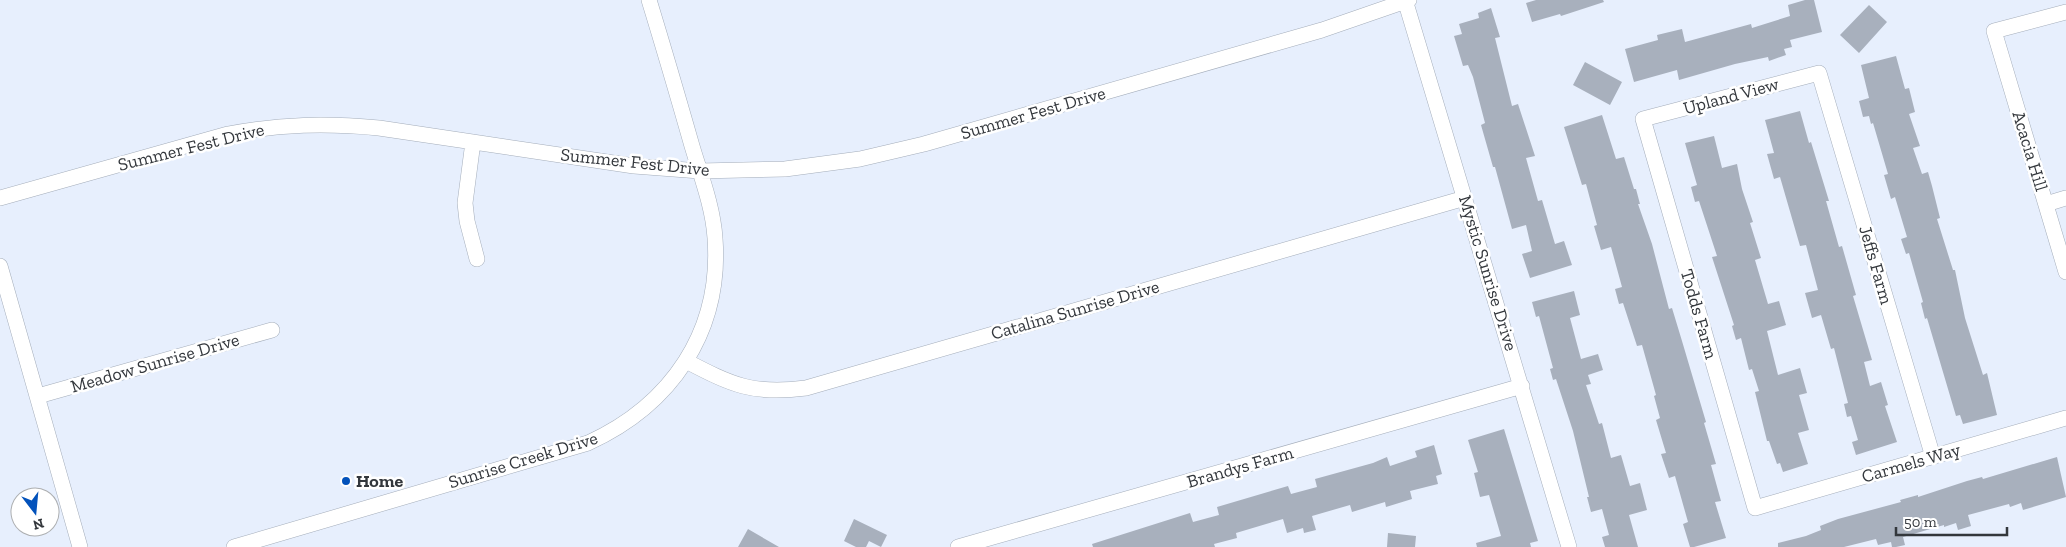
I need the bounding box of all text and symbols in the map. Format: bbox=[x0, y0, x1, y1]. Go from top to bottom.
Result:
street label: Upland View bbox=[1681, 73, 1781, 119]
street label: Summer Fest Drive bbox=[958, 82, 1108, 144]
street label: Acacia Hill bbox=[2007, 108, 2053, 194]
street label: Summer Fest Drive bbox=[116, 118, 266, 176]
street label: Summer Fest Drive bbox=[559, 143, 711, 181]
street label: Mystic Sunrise Drive bbox=[1454, 192, 1522, 354]
street label: Jeffs Farm bbox=[1854, 223, 1898, 307]
street label: Todds Farm bbox=[1676, 266, 1722, 362]
street label: Catalina Sunrise Drive bbox=[988, 275, 1162, 345]
street label: Meadow Sunrise Drive bbox=[68, 328, 242, 398]
street label: Sunrise Creek Drive bbox=[446, 427, 600, 493]
street label: Carmels Way bbox=[1859, 438, 1964, 488]
street label: Brandys Farm bbox=[1184, 441, 1296, 493]
place label: Home bbox=[356, 470, 404, 492]
marker: Home bbox=[340, 475, 352, 487]
north arrow bbox=[10, 487, 60, 537]
scale bar bbox=[1896, 504, 2007, 536]
text: 50 m bbox=[1904, 513, 1937, 531]
text: N bbox=[31, 514, 46, 534]

